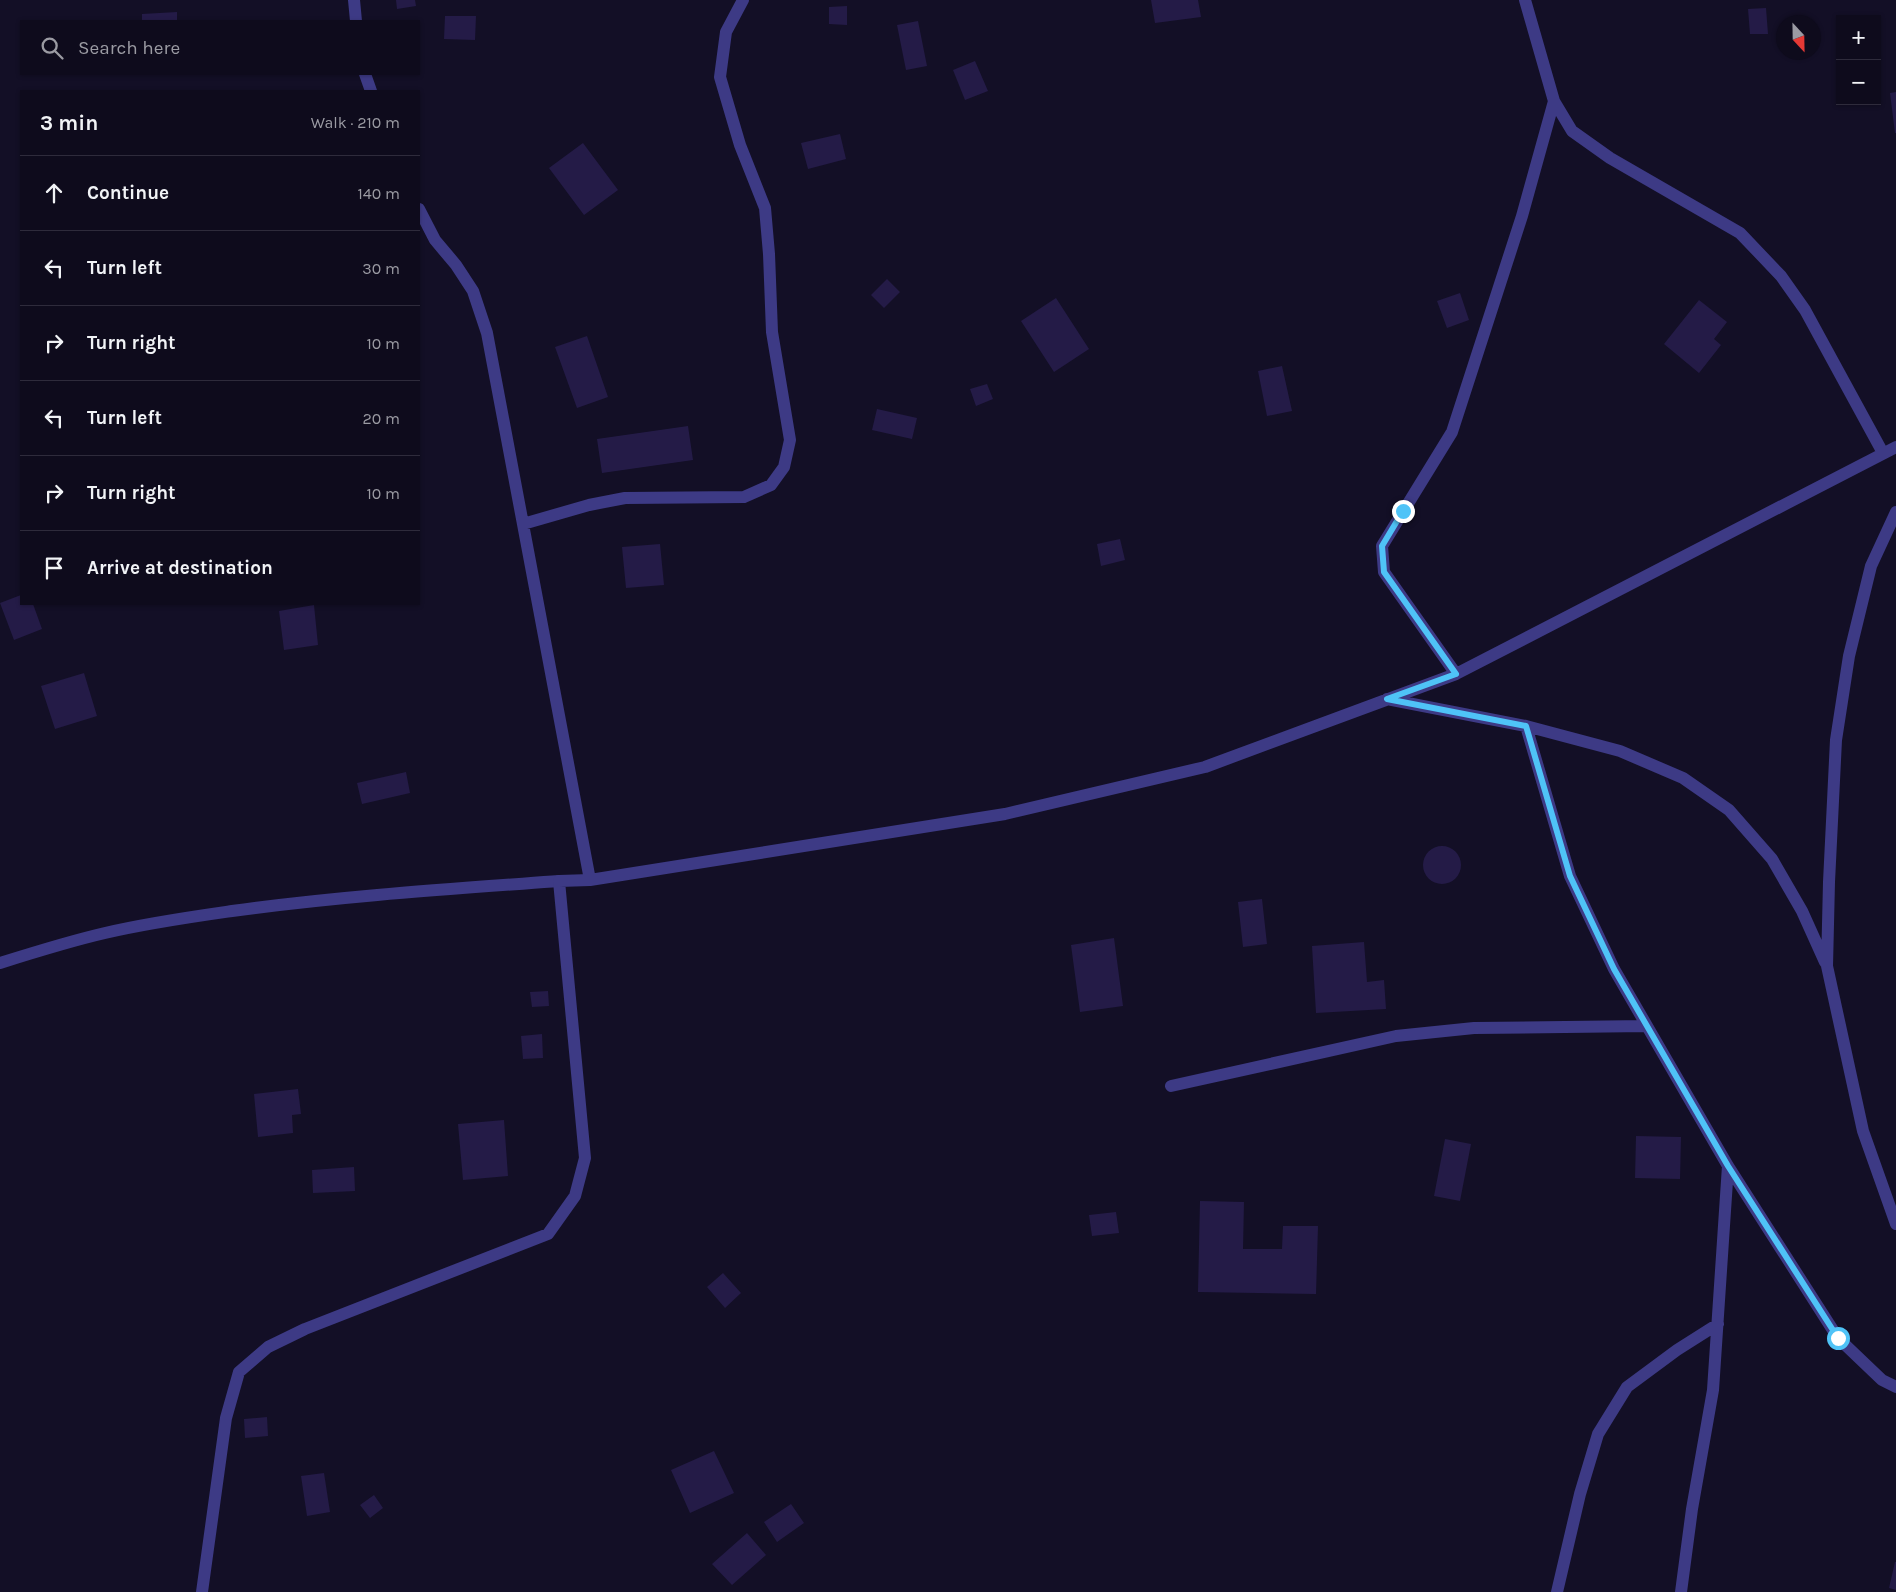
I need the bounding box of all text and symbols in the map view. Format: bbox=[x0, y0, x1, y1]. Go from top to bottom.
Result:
north arrow bbox=[1776, 15, 1821, 60]
map controls bbox=[1836, 15, 1881, 105]
button: + bbox=[1836, 15, 1881, 60]
search box bbox=[20, 20, 420, 75]
icon: search bbox=[38, 34, 66, 62]
text: Search here bbox=[78, 37, 180, 59]
button: − bbox=[1836, 60, 1881, 105]
text: 3 min bbox=[40, 111, 98, 135]
text: Walk · 210 m bbox=[311, 113, 400, 132]
icon: ahead bbox=[40, 179, 68, 207]
text: Continue bbox=[87, 182, 169, 204]
text: 140 m bbox=[358, 184, 400, 203]
icon: left bbox=[40, 254, 68, 282]
text: Turn left bbox=[87, 257, 162, 279]
text: 30 m bbox=[362, 259, 400, 278]
icon: right bbox=[40, 329, 68, 357]
text: Turn right bbox=[87, 332, 176, 354]
text: 10 m bbox=[366, 334, 400, 353]
icon: left bbox=[40, 404, 68, 432]
text: Turn left bbox=[87, 407, 162, 429]
text: 20 m bbox=[362, 409, 400, 428]
icon: right bbox=[40, 479, 68, 507]
text: Turn right bbox=[87, 482, 176, 504]
text: 10 m bbox=[366, 484, 400, 503]
route end bbox=[1392, 500, 1415, 523]
icon: arrive bbox=[40, 554, 68, 582]
text: Arrive at destination bbox=[87, 557, 273, 579]
route start bbox=[1827, 1327, 1850, 1350]

